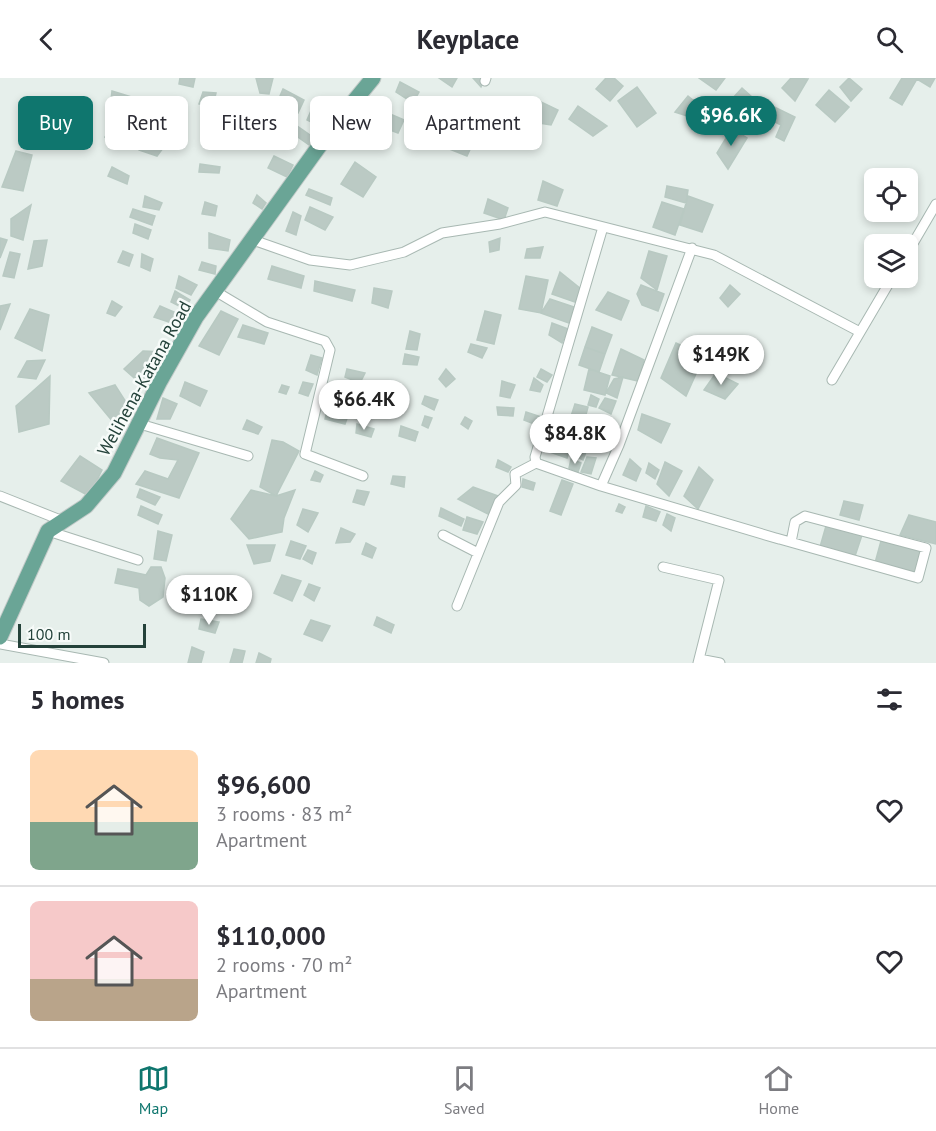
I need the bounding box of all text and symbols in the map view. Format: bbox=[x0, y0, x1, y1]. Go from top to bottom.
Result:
text: Keyplace bbox=[417, 22, 519, 56]
icon: back bbox=[30, 23, 63, 56]
icon: search bbox=[873, 23, 906, 56]
chip: Buy bbox=[18, 96, 93, 150]
chip: Rent bbox=[105, 96, 188, 150]
chip: Filters bbox=[200, 96, 298, 150]
chip: New bbox=[310, 96, 392, 150]
chip: Apartment bbox=[404, 96, 542, 150]
pin: $96.6K bbox=[682, 96, 780, 147]
text: $96.6K bbox=[700, 102, 762, 128]
map controls bbox=[864, 168, 918, 288]
button: locate bbox=[864, 168, 918, 222]
button: layers bbox=[864, 234, 918, 288]
street label: Welihena-Katana Road bbox=[92, 296, 196, 460]
pin: $149K bbox=[679, 335, 763, 386]
text: $149K bbox=[692, 341, 750, 367]
pin: $66.4K bbox=[315, 380, 413, 431]
text: $66.4K bbox=[333, 386, 395, 412]
pin: $84.8K bbox=[526, 414, 624, 465]
text: $84.8K bbox=[544, 420, 606, 446]
pin: $110K bbox=[167, 575, 251, 626]
text: $110K bbox=[180, 581, 238, 607]
scale bar bbox=[18, 621, 146, 648]
text: 100 m bbox=[27, 624, 70, 644]
text: 5 homes bbox=[30, 683, 125, 716]
icon: filters bbox=[873, 683, 906, 716]
text: $96,600 bbox=[216, 768, 311, 801]
icon: home bbox=[78, 774, 150, 846]
icon: heart bbox=[873, 794, 906, 827]
text: 3 rooms · 83 m² bbox=[216, 801, 352, 827]
text: Apartment bbox=[216, 827, 307, 853]
text: $110,000 bbox=[216, 919, 326, 952]
icon: home bbox=[78, 925, 150, 997]
icon: heart bbox=[873, 945, 906, 978]
text: 2 rooms · 70 m² bbox=[216, 952, 352, 978]
text: Apartment bbox=[216, 978, 307, 1004]
tab: Map bbox=[137, 1062, 170, 1118]
tab: Saved bbox=[444, 1062, 485, 1118]
tab: Home bbox=[759, 1062, 799, 1118]

